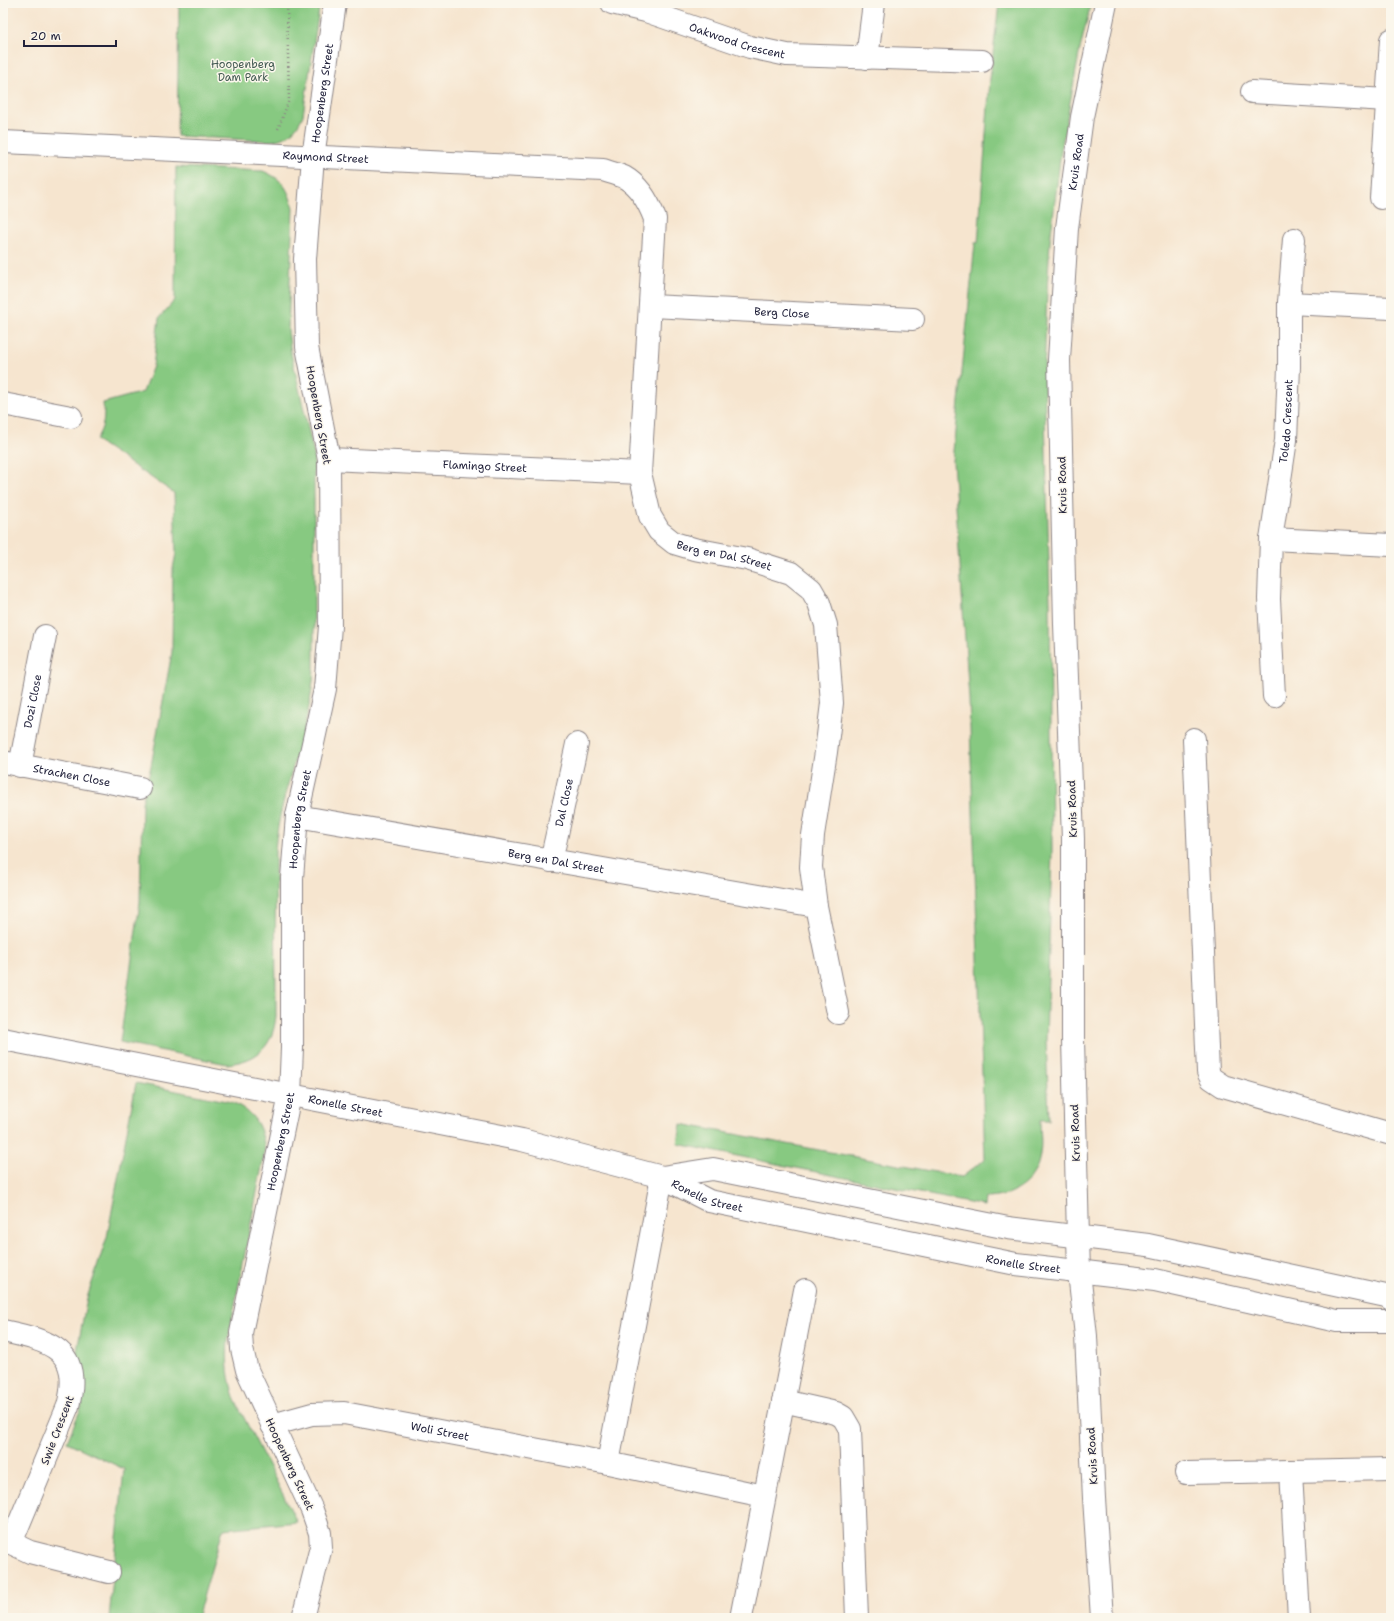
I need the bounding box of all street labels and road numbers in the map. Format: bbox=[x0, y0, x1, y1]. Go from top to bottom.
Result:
street label: Oakwood Crescent bbox=[687, 20, 787, 62]
street label: Hoopenberg Street bbox=[308, 42, 337, 144]
street label: Kruis Road bbox=[1065, 132, 1088, 192]
street label: Raymond Street bbox=[282, 148, 369, 167]
street label: Berg Close bbox=[754, 304, 810, 322]
street label: Hoopenberg Street bbox=[302, 364, 335, 466]
street label: Toledo Crescent bbox=[1276, 379, 1296, 464]
street label: Kruis Road bbox=[1054, 456, 1071, 514]
street label: Flamingo Street bbox=[442, 457, 528, 476]
street label: Berg en Dal Street bbox=[674, 537, 774, 574]
street label: Dozi Close bbox=[20, 673, 45, 730]
street label: Strachen Close bbox=[32, 761, 112, 790]
street label: Hoopenberg Street bbox=[286, 768, 315, 870]
street label: Dal Close bbox=[552, 777, 577, 828]
street label: Kruis Road bbox=[1064, 780, 1081, 838]
street label: Berg en Dal Street bbox=[507, 846, 606, 877]
street label: Hoopenberg Street bbox=[263, 1092, 298, 1192]
street label: Ronelle Street bbox=[307, 1092, 384, 1121]
street label: Kruis Road bbox=[1067, 1104, 1084, 1162]
street label: Ronelle Street bbox=[669, 1176, 744, 1216]
street label: Ronelle Street bbox=[984, 1251, 1062, 1277]
street label: Swie Crescent bbox=[37, 1393, 78, 1467]
street label: Hoopenberg Street bbox=[262, 1416, 318, 1513]
street label: Woli Street bbox=[409, 1419, 470, 1445]
street label: Kruis Road bbox=[1084, 1427, 1101, 1485]

